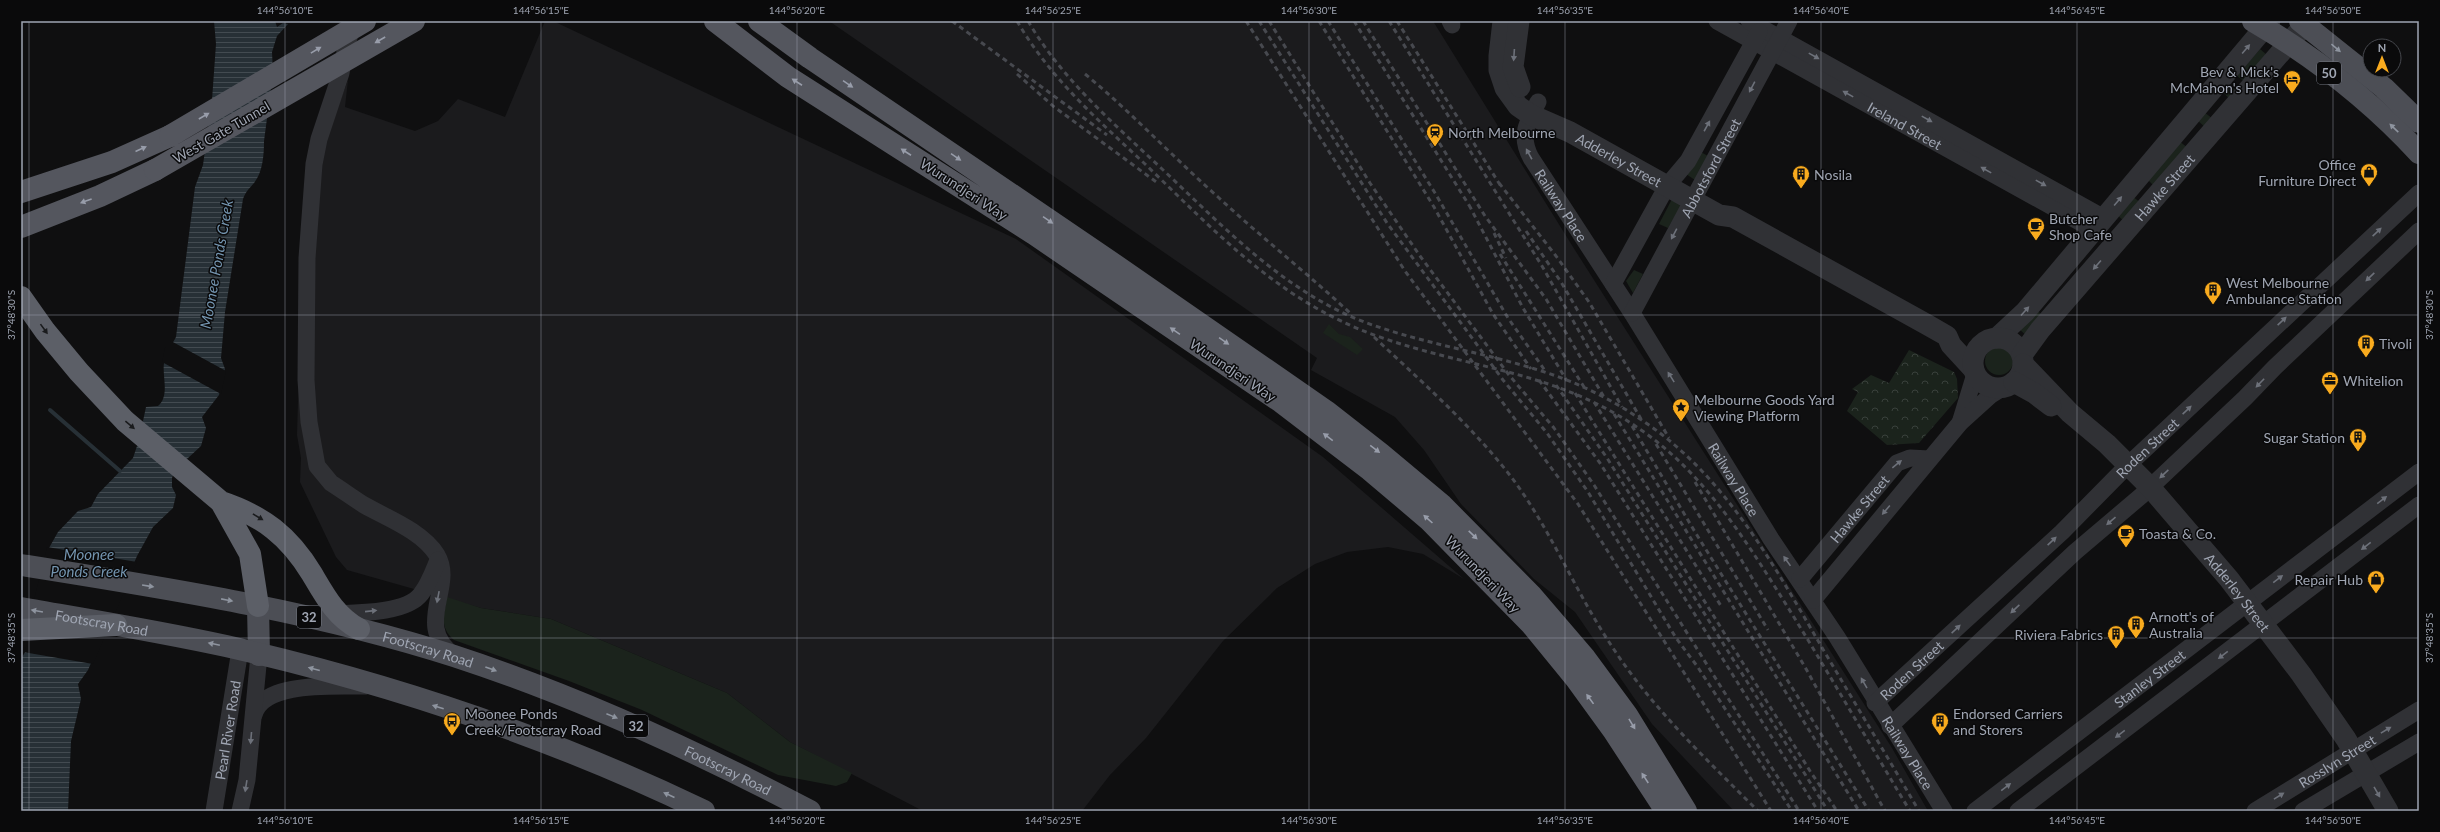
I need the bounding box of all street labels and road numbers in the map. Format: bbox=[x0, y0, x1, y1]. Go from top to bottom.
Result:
road number: 50 bbox=[2317, 62, 2341, 84]
street label: West Gate Tunnel bbox=[169, 97, 273, 167]
street label: Ireland Street bbox=[1865, 98, 1945, 153]
street label: Abbotsford Street bbox=[1677, 115, 1744, 220]
street label: Adderley Street bbox=[1573, 129, 1665, 190]
street label: Hawke Street bbox=[2130, 150, 2198, 224]
street label: Wurundjeri Way bbox=[917, 154, 1011, 224]
street label: Railway Place bbox=[1532, 166, 1592, 245]
street label: Wurundjeri Way bbox=[1187, 335, 1280, 406]
street label: Roden Street bbox=[2112, 414, 2182, 481]
street label: Railway Place bbox=[1705, 439, 1763, 519]
street label: Hawke Street bbox=[1826, 471, 1892, 546]
street label: Wurundjeri Way bbox=[1442, 532, 1525, 617]
street label: Adderley Street bbox=[2202, 549, 2274, 635]
street label: Footscray Road bbox=[54, 606, 150, 639]
road number: 32 bbox=[297, 606, 321, 628]
street label: Footscray Road bbox=[381, 627, 476, 670]
street label: Roden Street bbox=[1876, 637, 1946, 703]
street label: Stanley Street bbox=[2110, 646, 2188, 711]
street label: Pearl River Road bbox=[211, 679, 243, 781]
street label: Railway Place bbox=[1879, 713, 1937, 793]
road number: 32 bbox=[624, 715, 648, 737]
street label: Rosslyn Street bbox=[2295, 731, 2378, 791]
street label: Footscray Road bbox=[682, 741, 774, 798]

